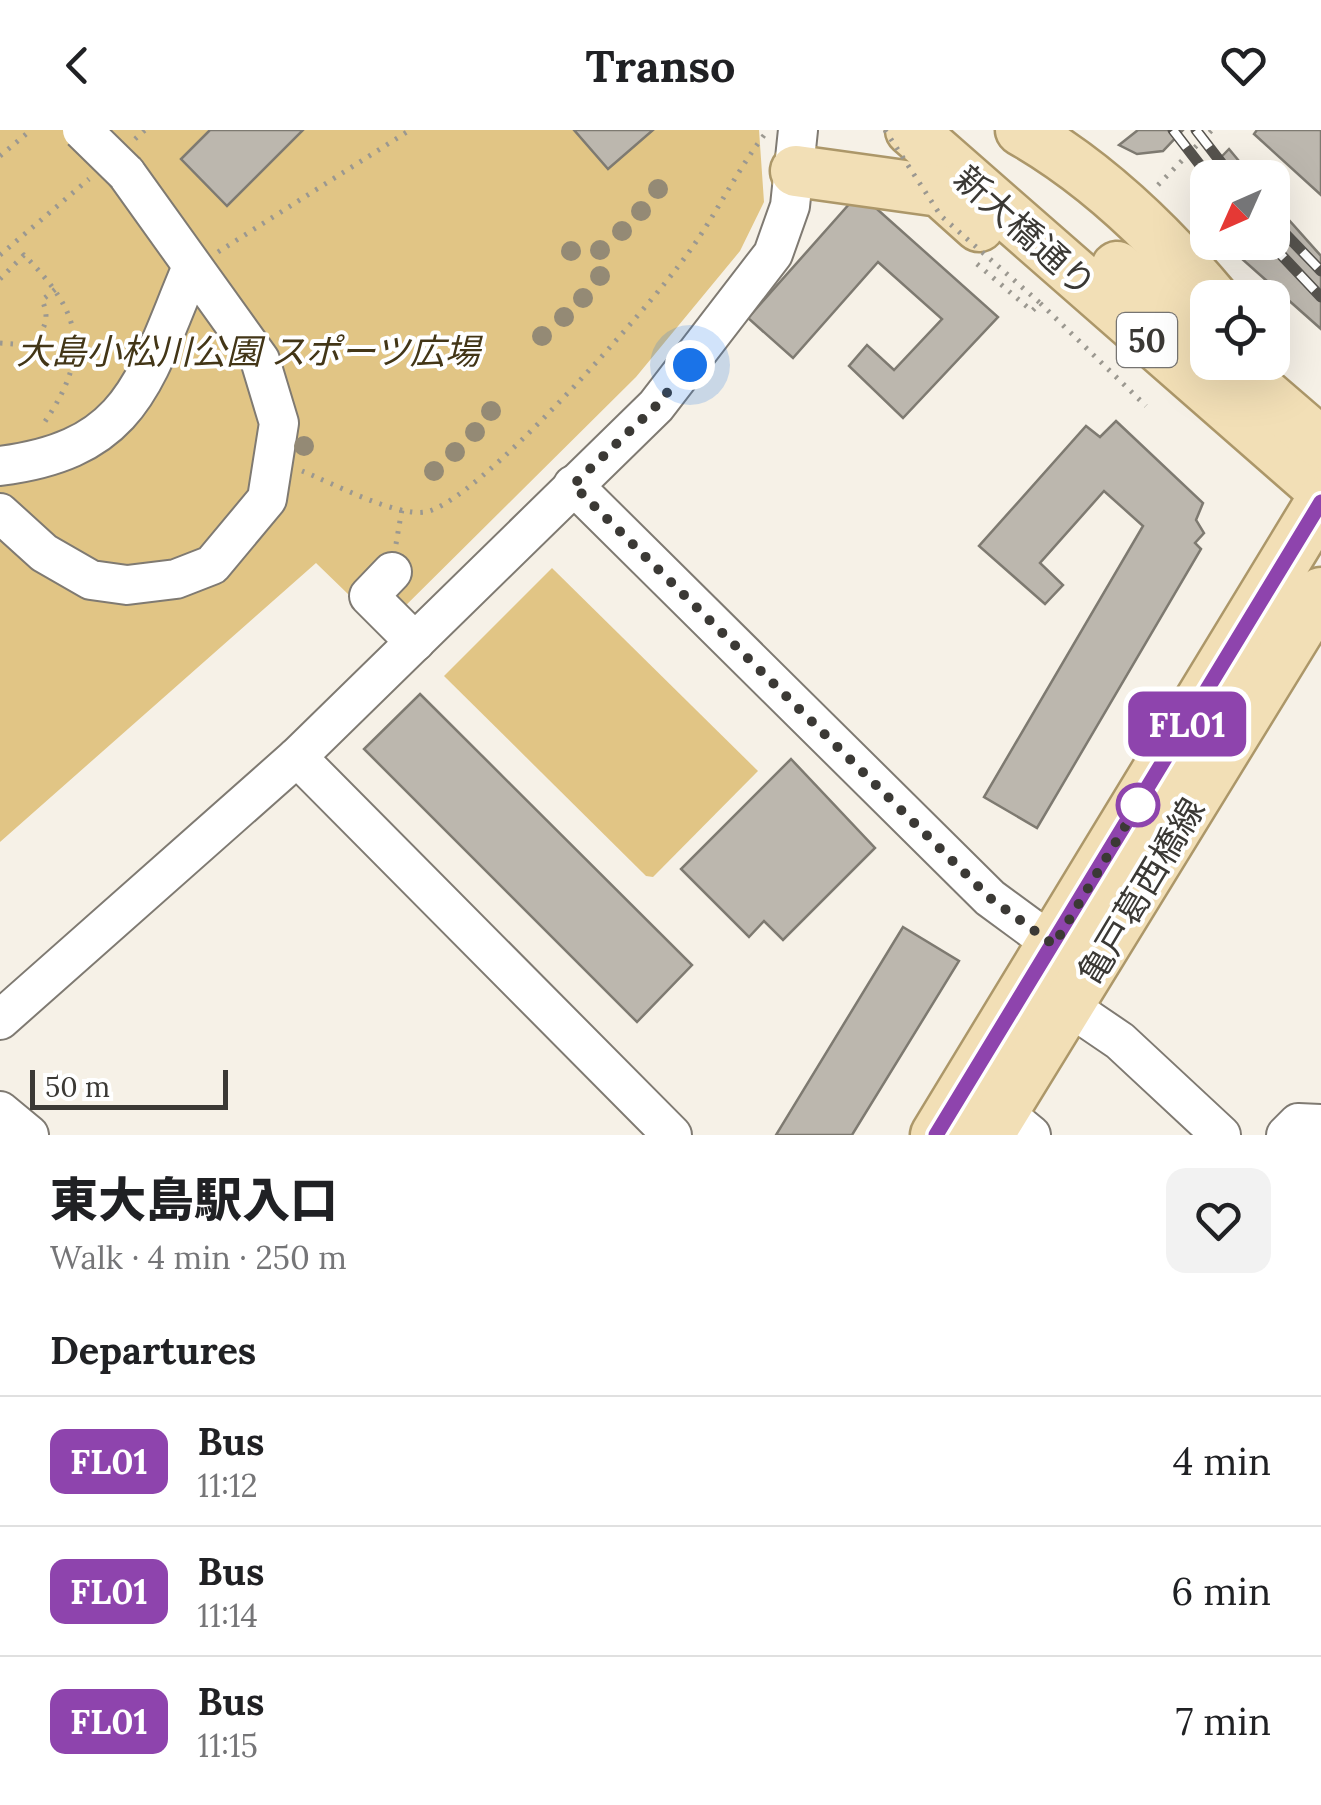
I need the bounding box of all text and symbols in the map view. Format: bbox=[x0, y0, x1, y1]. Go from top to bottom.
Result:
text: Transo bbox=[585, 37, 736, 94]
icon: back bbox=[50, 38, 105, 93]
icon: heart bbox=[1216, 38, 1271, 93]
street label: 新大橋通り bbox=[945, 156, 1105, 306]
north arrow bbox=[1190, 160, 1290, 260]
map controls bbox=[1190, 160, 1290, 380]
button: locate bbox=[1190, 280, 1290, 380]
road number: 50 bbox=[1117, 313, 1177, 367]
park label: 大島小松川公園 スポーツ広場 bbox=[16, 329, 484, 374]
your location bbox=[665, 340, 715, 390]
line badge: FL01 bbox=[1117, 692, 1257, 756]
text: FL01 bbox=[1148, 702, 1226, 747]
unlabelled marker bbox=[1117, 784, 1159, 826]
street label: 亀戸葛西橋線 bbox=[1068, 789, 1214, 993]
scale bar bbox=[30, 1065, 228, 1110]
text: 50 m bbox=[45, 1069, 110, 1105]
button: heart bbox=[1166, 1168, 1271, 1273]
text: 東大島駅入口 bbox=[50, 1169, 338, 1230]
text: Walk · 4 min · 250 m bbox=[50, 1237, 347, 1278]
text: Departures bbox=[50, 1326, 256, 1374]
text: Bus bbox=[198, 1417, 264, 1465]
text: 4 min bbox=[1173, 1437, 1271, 1485]
text: FL01 bbox=[70, 1439, 148, 1484]
text: 11:12 bbox=[198, 1465, 258, 1506]
text: Bus bbox=[198, 1547, 264, 1595]
text: 6 min bbox=[1171, 1567, 1271, 1615]
text: FL01 bbox=[70, 1569, 148, 1614]
text: 11:14 bbox=[198, 1595, 258, 1636]
text: Bus bbox=[198, 1677, 264, 1725]
text: 7 min bbox=[1176, 1697, 1271, 1745]
text: FL01 bbox=[70, 1699, 148, 1744]
text: 11:15 bbox=[198, 1725, 258, 1766]

